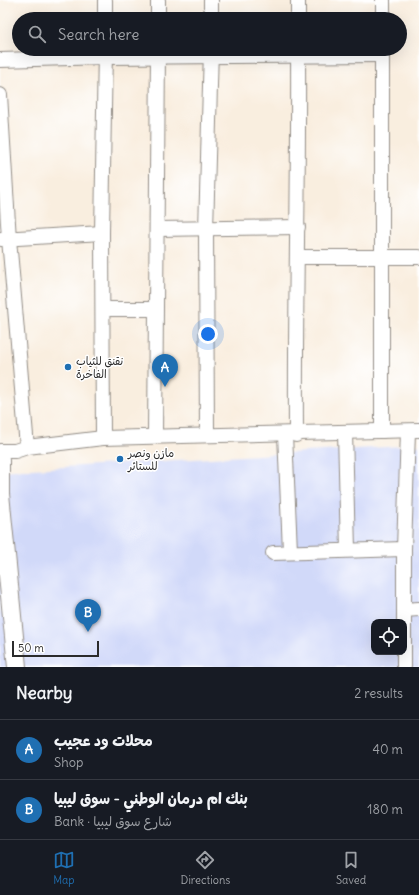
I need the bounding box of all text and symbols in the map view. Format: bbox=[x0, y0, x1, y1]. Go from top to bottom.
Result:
search box bbox=[12, 12, 407, 56]
icon: search bbox=[26, 23, 48, 45]
text: Search here bbox=[58, 25, 139, 44]
your location bbox=[198, 324, 218, 344]
place label: نقنق للثياب الفاخرة bbox=[76, 354, 123, 381]
pin: A bbox=[152, 354, 178, 387]
marker: نقنق للثياب الفاخرة bbox=[63, 362, 73, 372]
place label: مازن ونصر للستائر bbox=[127, 446, 174, 473]
marker: مازن ونصر للستائر bbox=[115, 454, 125, 464]
pin: B bbox=[75, 599, 101, 632]
map controls bbox=[371, 619, 407, 655]
button: locate bbox=[371, 619, 407, 655]
scale bar bbox=[12, 639, 99, 658]
text: 50 m bbox=[18, 641, 44, 655]
text: Nearby bbox=[16, 682, 72, 704]
text: 2 results bbox=[354, 685, 403, 702]
text: محلات ود عجيب bbox=[54, 731, 153, 750]
text: A bbox=[25, 741, 33, 758]
text: 40 m bbox=[372, 741, 403, 758]
text: Shop bbox=[54, 754, 83, 771]
text: بنك ام درمان الوطني - سوق ليبيا bbox=[54, 789, 248, 808]
text: B bbox=[25, 801, 33, 818]
text: 180 m bbox=[367, 801, 403, 818]
text: Bank · شارع سوق ليبيا bbox=[54, 813, 172, 830]
tab: Map bbox=[53, 849, 75, 887]
tab: Directions bbox=[181, 849, 230, 887]
tab: Saved bbox=[336, 849, 366, 887]

